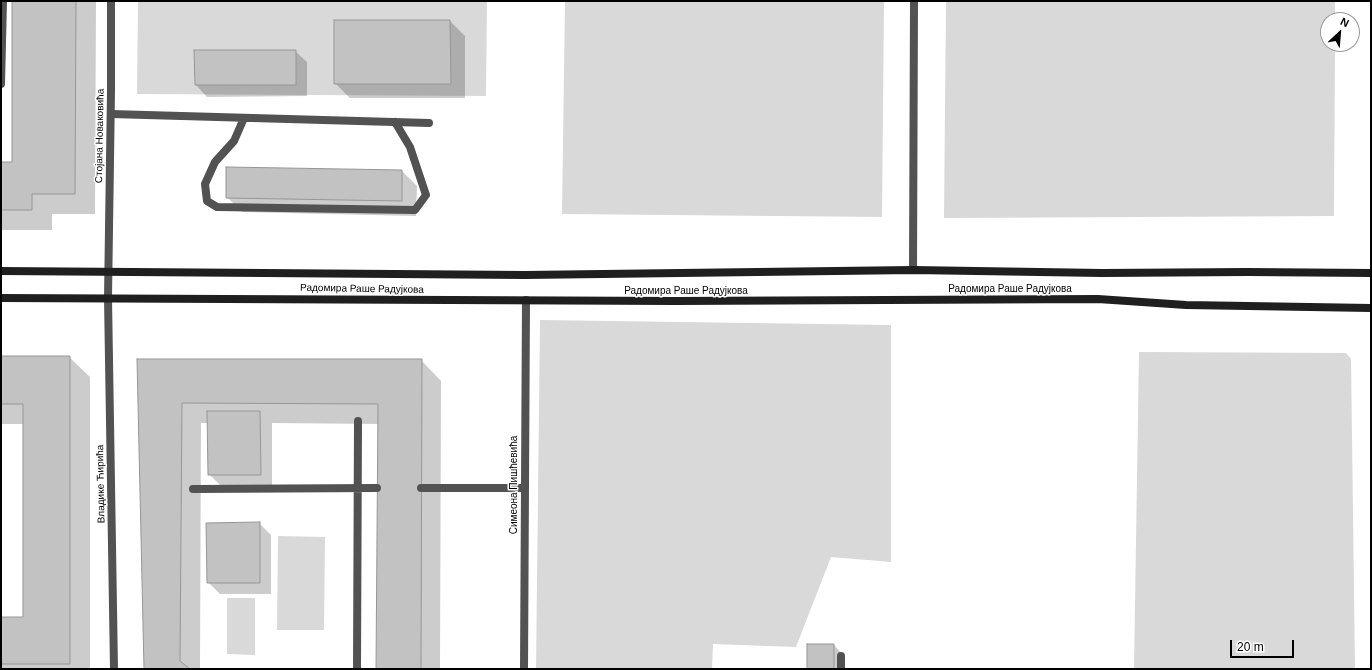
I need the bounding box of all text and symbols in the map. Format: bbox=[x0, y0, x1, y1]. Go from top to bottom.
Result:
north arrow bbox=[1320, 12, 1360, 52]
text: N bbox=[1339, 15, 1351, 29]
street label: Стојана Новаковића bbox=[93, 89, 107, 183]
street label: Радомира Раше Радујкова bbox=[300, 282, 424, 296]
street label: Радомира Раше Радујкова bbox=[948, 283, 1072, 295]
street label: Радомира Раше Радујкова bbox=[624, 285, 748, 297]
street label: Симеона Пишћевића bbox=[508, 436, 520, 534]
street label: Владике Ћирића bbox=[94, 445, 108, 523]
scale bar bbox=[1232, 632, 1296, 658]
text: 20 m bbox=[1237, 640, 1264, 654]

